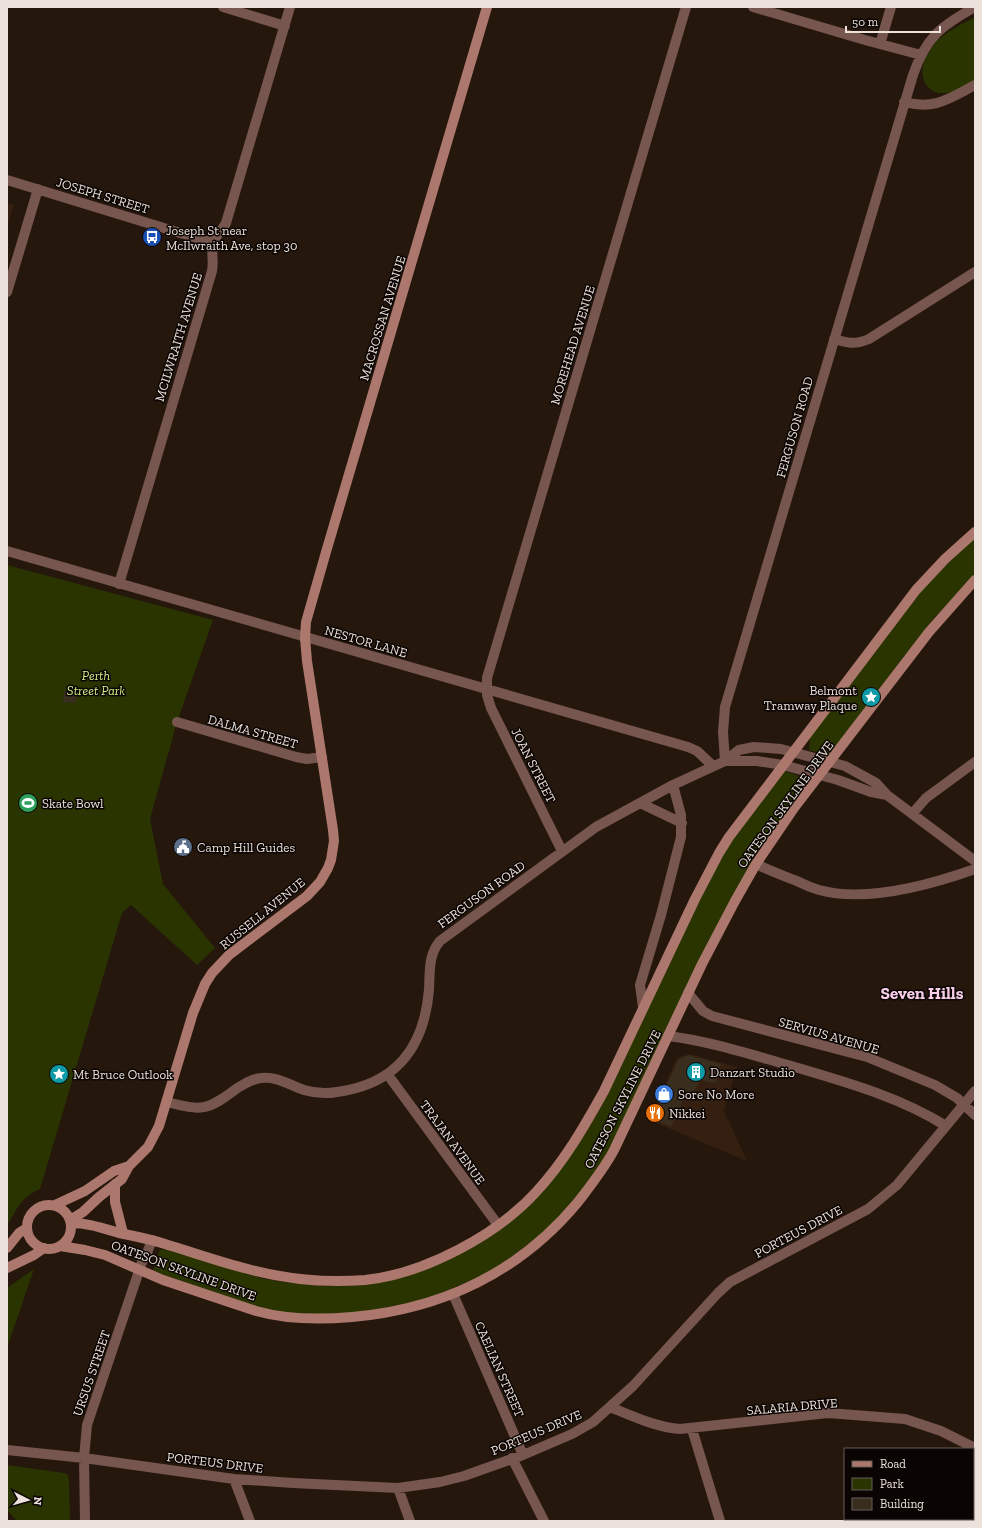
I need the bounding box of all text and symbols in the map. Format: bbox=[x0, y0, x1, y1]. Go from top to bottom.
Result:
scale bar bbox=[846, 8, 940, 34]
text: 50 m bbox=[852, 15, 879, 29]
street label: JOSEPH STREET bbox=[55, 174, 151, 217]
place label: Joseph St near McIlwraith Ave, stop 30 bbox=[166, 223, 297, 253]
bus stop icon: Joseph St near McIlwraith Ave, stop 30 bbox=[141, 226, 163, 248]
street label: MACROSSAN AVENUE bbox=[356, 254, 409, 382]
street label: MCILWRAITH AVENUE bbox=[152, 271, 205, 403]
street label: MOREHEAD AVENUE bbox=[547, 283, 598, 407]
street label: FERGUSON ROAD bbox=[773, 375, 816, 479]
street label: NESTOR LANE bbox=[323, 623, 409, 661]
park label: Perth Street Park bbox=[67, 668, 125, 698]
place label: Belmont Tramway Plaque bbox=[764, 683, 857, 713]
place icon: Belmont Tramway Plaque bbox=[860, 686, 882, 708]
street label: DALMA STREET bbox=[206, 711, 300, 752]
street label: JOAN STREET bbox=[508, 725, 559, 805]
street label: OATESON SKYLINE DRIVE bbox=[734, 738, 837, 871]
sports icon: Skate Bowl bbox=[17, 792, 39, 814]
place label: Skate Bowl bbox=[42, 796, 104, 811]
public building icon: Camp Hill Guides bbox=[172, 836, 194, 858]
place label: Camp Hill Guides bbox=[197, 840, 295, 855]
street label: FERGUSON ROAD bbox=[435, 858, 528, 931]
street label: RUSSELL AVENUE bbox=[217, 874, 308, 952]
district label: Seven Hills bbox=[881, 983, 964, 1003]
street label: SERVIUS AVENUE bbox=[777, 1014, 881, 1057]
street label: OATESON SKYLINE DRIVE bbox=[581, 1027, 664, 1171]
building icon: Danzart Studio bbox=[685, 1061, 707, 1083]
place icon: Mt Bruce Outlook bbox=[48, 1063, 70, 1085]
place label: Danzart Studio bbox=[710, 1065, 795, 1080]
place label: Mt Bruce Outlook bbox=[73, 1067, 173, 1082]
shop icon: Sore No More bbox=[653, 1083, 675, 1105]
place label: Sore No More bbox=[678, 1087, 754, 1102]
street label: TRAJAN AVENUE bbox=[417, 1097, 488, 1188]
restaurant icon: Nikkei bbox=[644, 1102, 666, 1124]
place label: Nikkei bbox=[669, 1106, 705, 1121]
street label: PORTEUS DRIVE bbox=[752, 1202, 845, 1261]
street label: OATESON SKYLINE DRIVE bbox=[109, 1237, 259, 1304]
street label: CAELIAN STREET bbox=[472, 1319, 527, 1419]
street label: URSUS STREET bbox=[70, 1328, 113, 1418]
street label: SALARIA DRIVE bbox=[746, 1395, 838, 1418]
street label: PORTEUS DRIVE bbox=[489, 1406, 584, 1458]
legend bbox=[844, 1448, 974, 1520]
street label: PORTEUS DRIVE bbox=[166, 1449, 264, 1476]
text: Road bbox=[880, 1457, 906, 1471]
text: Park bbox=[880, 1477, 905, 1491]
north arrow bbox=[8, 1480, 48, 1520]
text: N bbox=[30, 1496, 44, 1506]
text: Building bbox=[880, 1497, 924, 1511]

